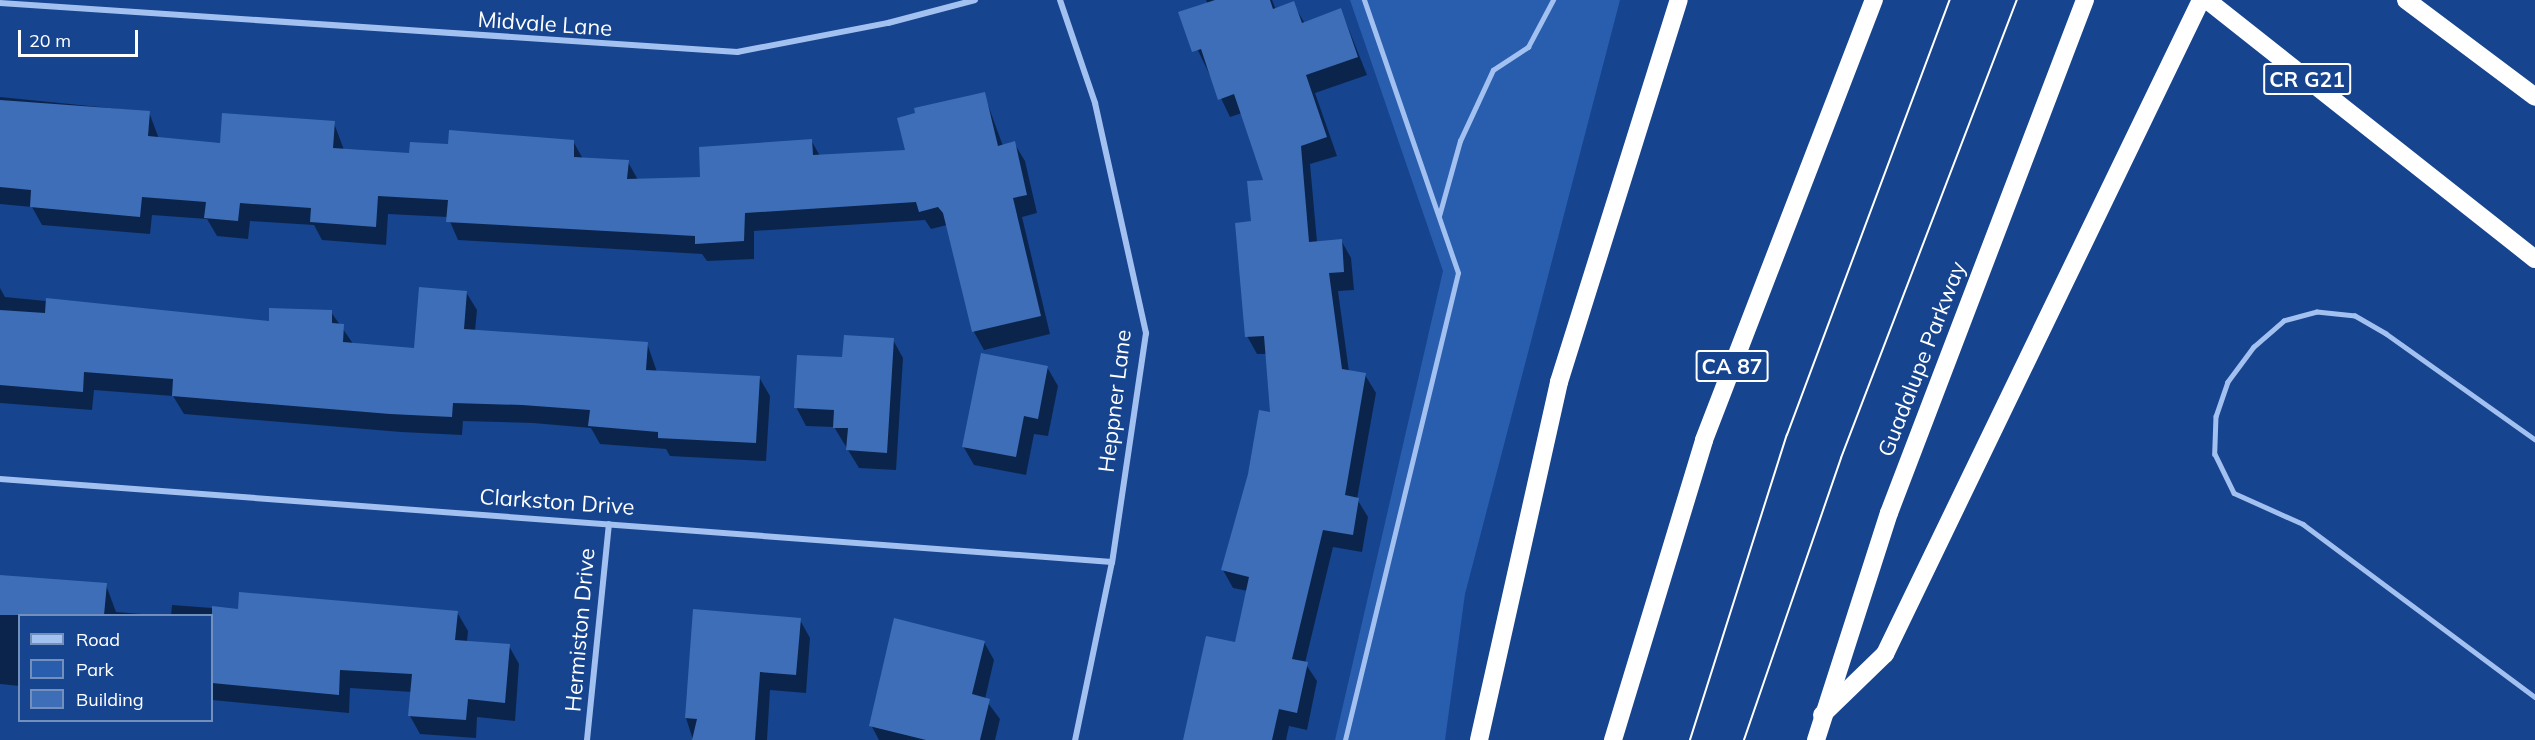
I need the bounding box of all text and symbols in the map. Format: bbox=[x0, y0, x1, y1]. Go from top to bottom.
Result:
street label: Midvale Lane bbox=[477, 6, 613, 42]
scale bar bbox=[21, 18, 141, 56]
text: 20 m bbox=[29, 29, 71, 52]
road number: CR G21 bbox=[2262, 61, 2352, 97]
street label: Guadalupe Parkway bbox=[1873, 258, 1971, 460]
street label: Heppner Lane bbox=[1093, 328, 1137, 474]
road number: CA 87 bbox=[1694, 348, 1770, 384]
street label: Clarkston Drive bbox=[479, 483, 635, 521]
street label: Hermiston Drive bbox=[560, 547, 600, 713]
legend bbox=[18, 614, 213, 722]
text: Road bbox=[76, 628, 120, 651]
text: Park bbox=[76, 658, 114, 681]
text: Building bbox=[76, 688, 144, 711]

